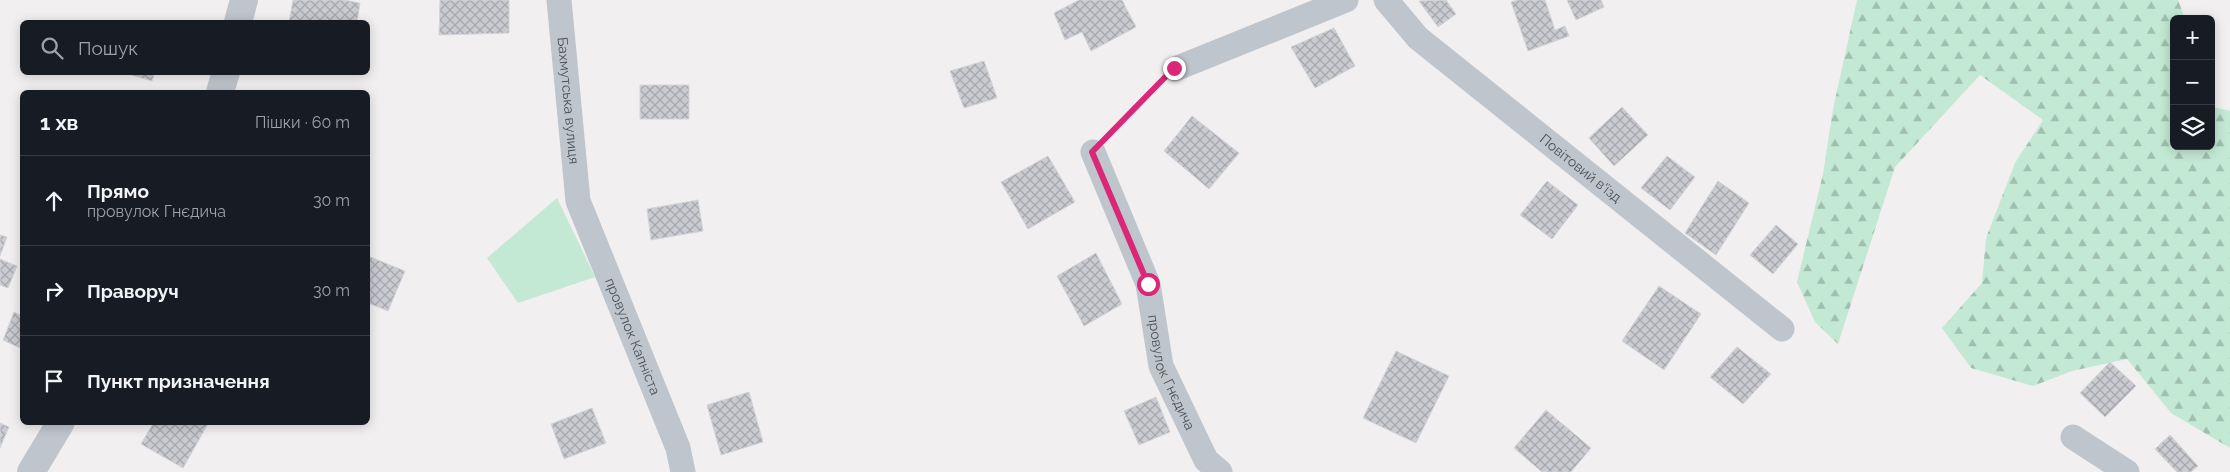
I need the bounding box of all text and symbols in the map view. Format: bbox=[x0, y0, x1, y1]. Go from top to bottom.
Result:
map controls bbox=[2170, 15, 2215, 150]
button: + bbox=[2170, 15, 2215, 60]
search box bbox=[20, 20, 370, 75]
icon: search bbox=[38, 34, 66, 62]
street label: Бахмутська вулиця bbox=[555, 36, 582, 165]
text: Пошук bbox=[78, 37, 138, 59]
route end bbox=[1163, 57, 1186, 80]
button: − bbox=[2170, 60, 2215, 105]
button: layers bbox=[2170, 105, 2215, 150]
text: 1 хв bbox=[40, 110, 78, 135]
text: Пішки · 60 m bbox=[255, 113, 350, 132]
street label: Повітовий в'їзд bbox=[1537, 131, 1625, 205]
text: Прямо bbox=[87, 180, 149, 202]
icon: ahead bbox=[40, 187, 68, 215]
text: 30 m bbox=[313, 191, 350, 210]
text: провулок Гнєдича bbox=[87, 202, 226, 221]
route start bbox=[1137, 273, 1160, 296]
street label: провулок Капніста bbox=[602, 276, 664, 397]
icon: right bbox=[40, 277, 68, 305]
text: Праворуч bbox=[87, 280, 179, 302]
text: 30 m bbox=[313, 281, 350, 300]
street label: провулок Гнєдича bbox=[1145, 313, 1198, 432]
icon: arrive bbox=[40, 367, 68, 395]
text: Пункт призначення bbox=[87, 370, 270, 392]

